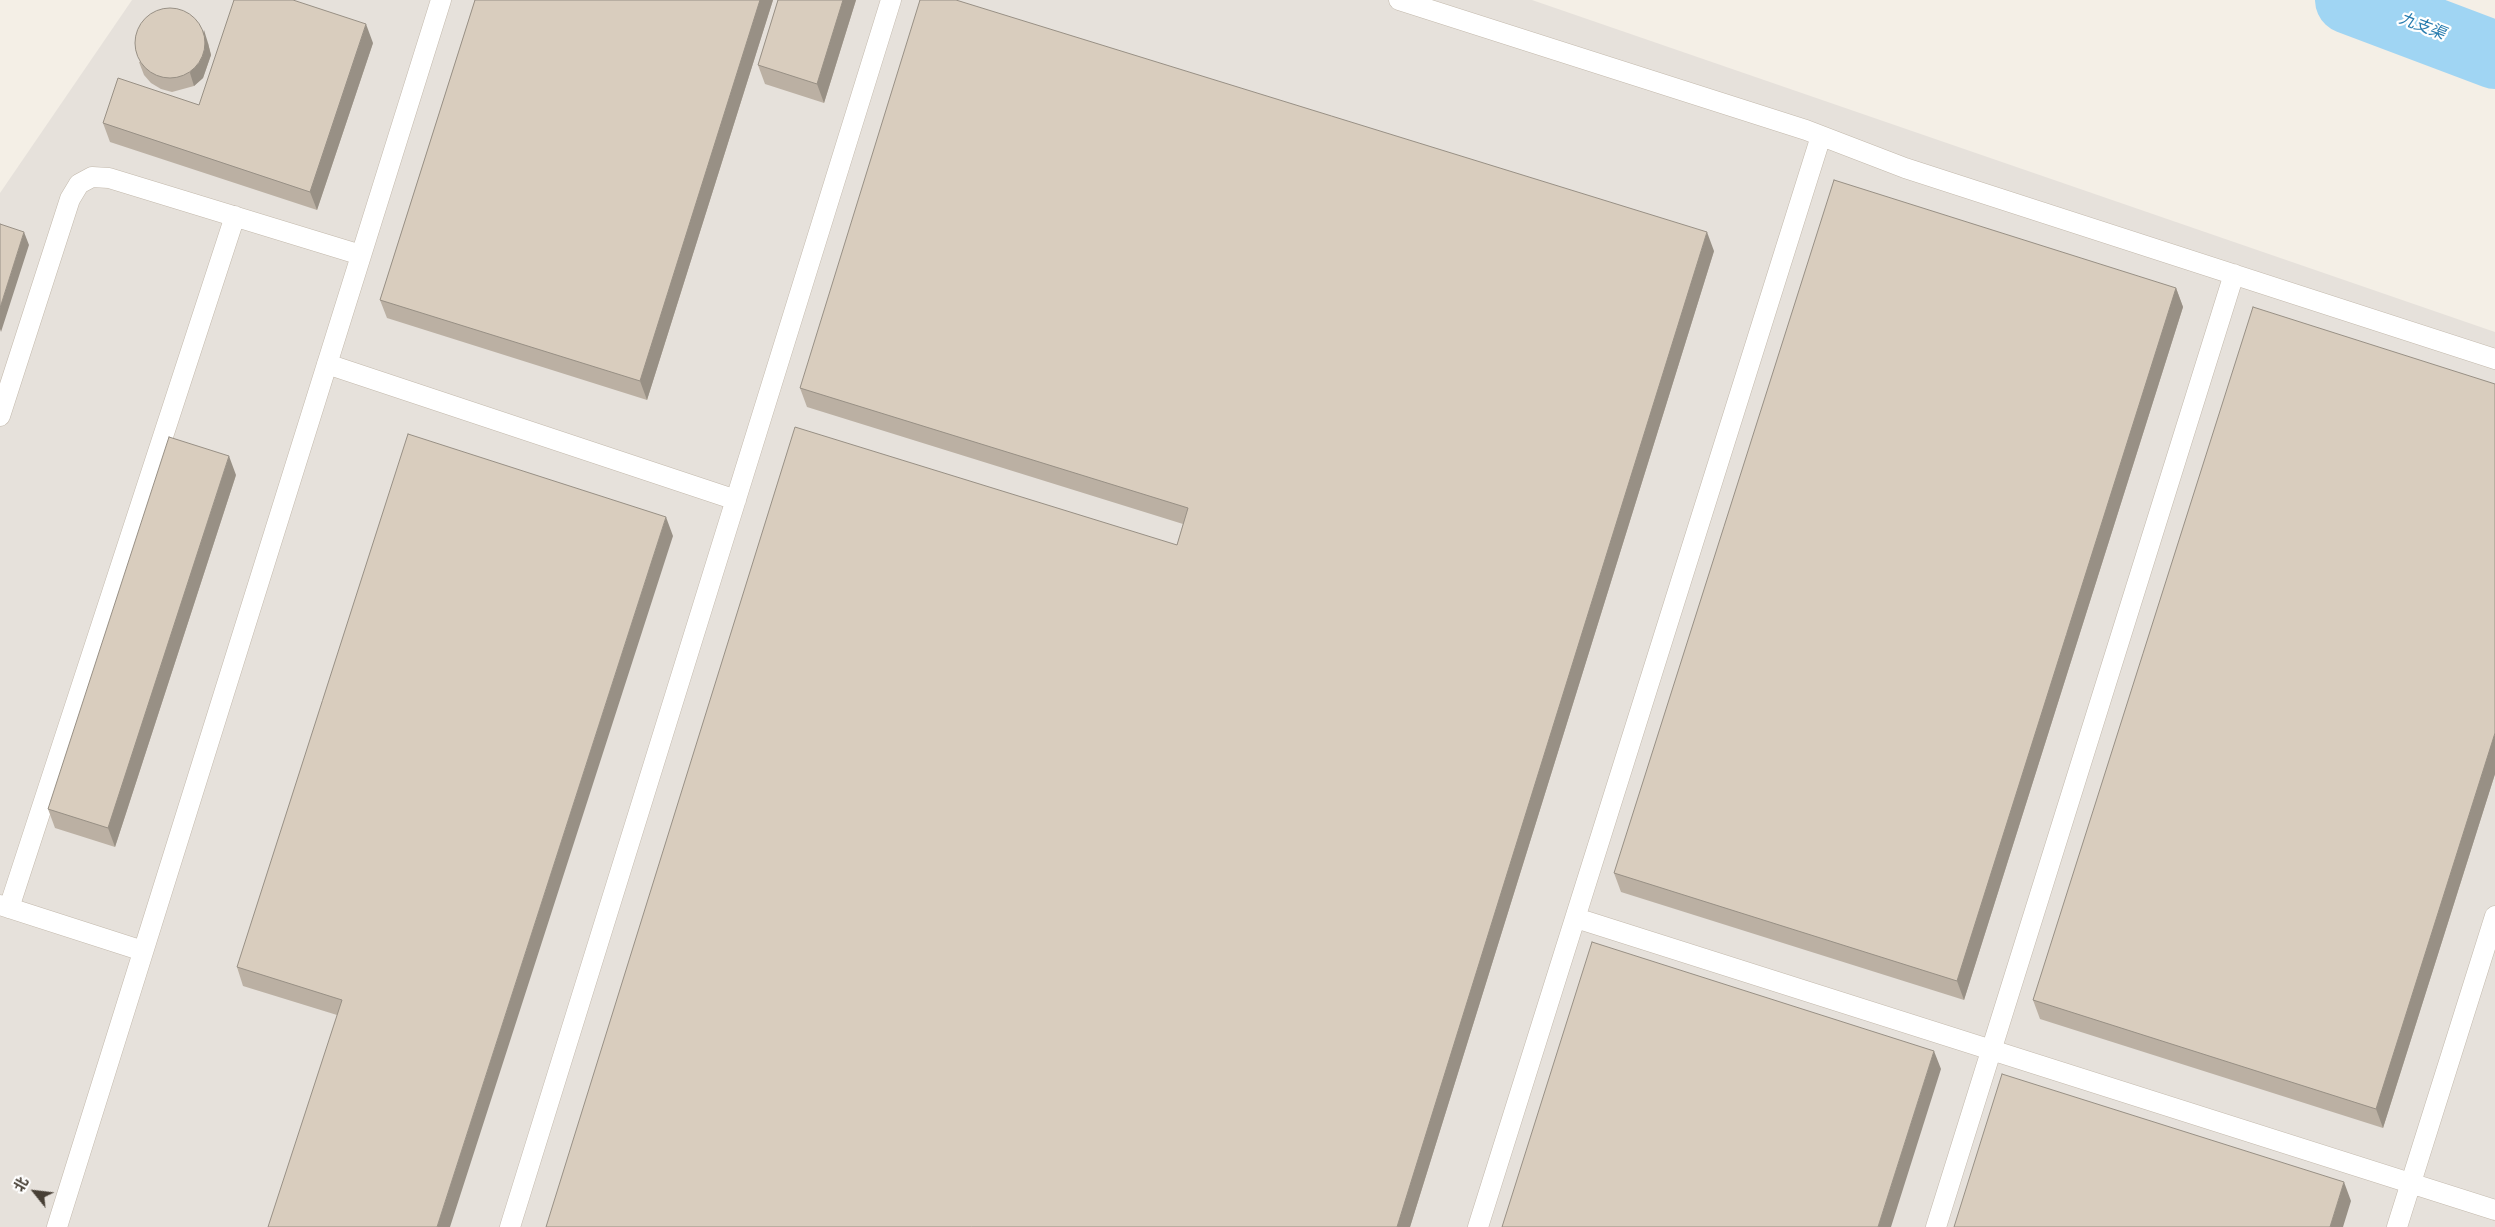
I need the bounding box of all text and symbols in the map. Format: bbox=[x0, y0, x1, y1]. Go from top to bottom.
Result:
water label: 九支渠 bbox=[2396, 9, 2448, 45]
north arrow bbox=[10, 1167, 60, 1217]
text: 北 bbox=[11, 1174, 32, 1195]

